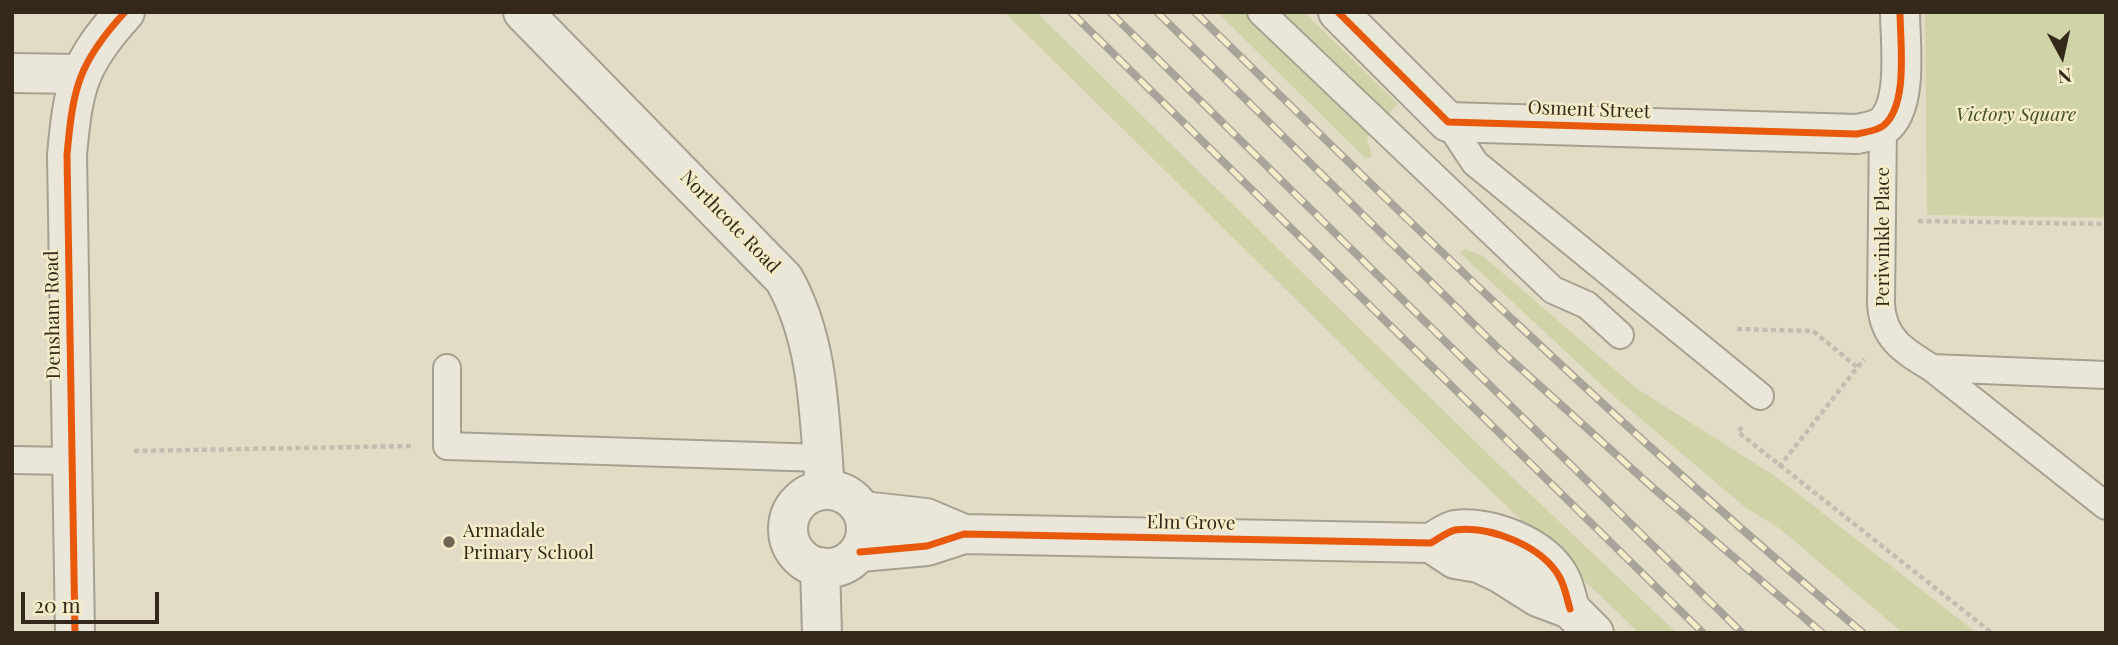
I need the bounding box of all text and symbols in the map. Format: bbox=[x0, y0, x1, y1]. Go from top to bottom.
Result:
north arrow bbox=[2027, 21, 2097, 91]
text: N bbox=[2056, 63, 2074, 91]
street label: Osment Street bbox=[1527, 96, 1651, 124]
park label: Victory Square bbox=[1956, 104, 2076, 126]
street label: Northcote Road bbox=[675, 166, 785, 278]
street label: Periwinkle Place bbox=[1872, 167, 1894, 307]
street label: Densham Road bbox=[40, 250, 66, 380]
street label: Elm Grove bbox=[1146, 511, 1236, 535]
place label: Armadale Primary School bbox=[463, 520, 594, 564]
marker: Armadale Primary School bbox=[441, 534, 457, 550]
scale bar bbox=[24, 578, 163, 622]
text: 20 m bbox=[34, 590, 81, 618]

